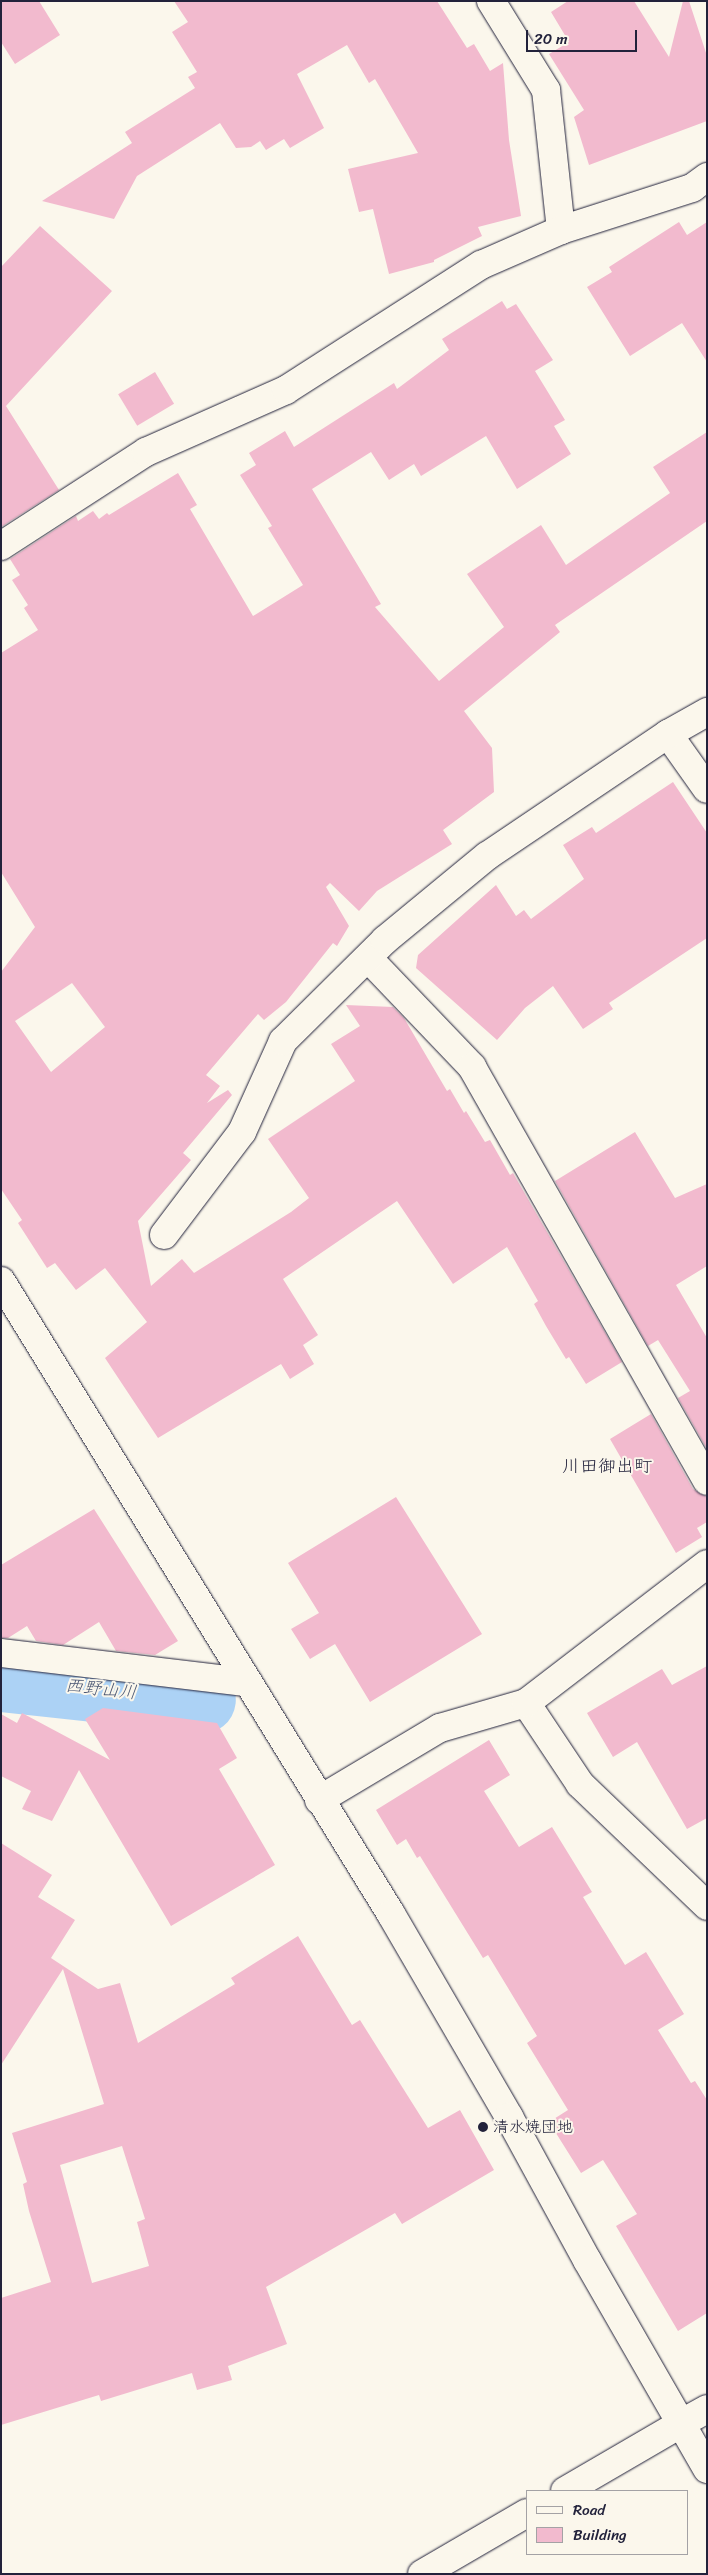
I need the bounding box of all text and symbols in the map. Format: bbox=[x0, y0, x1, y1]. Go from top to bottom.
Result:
scale bar bbox=[528, 20, 639, 52]
text: 20 m bbox=[534, 26, 568, 52]
district label: 川田御出町 bbox=[562, 1455, 652, 1477]
water label: 西野山川 bbox=[64, 1674, 138, 1704]
place label: 清水焼団地 bbox=[493, 2117, 573, 2137]
marker: 清水焼団地 bbox=[477, 2121, 489, 2133]
legend bbox=[526, 2490, 688, 2555]
text: Road bbox=[573, 2497, 605, 2523]
text: Building bbox=[573, 2522, 627, 2548]

